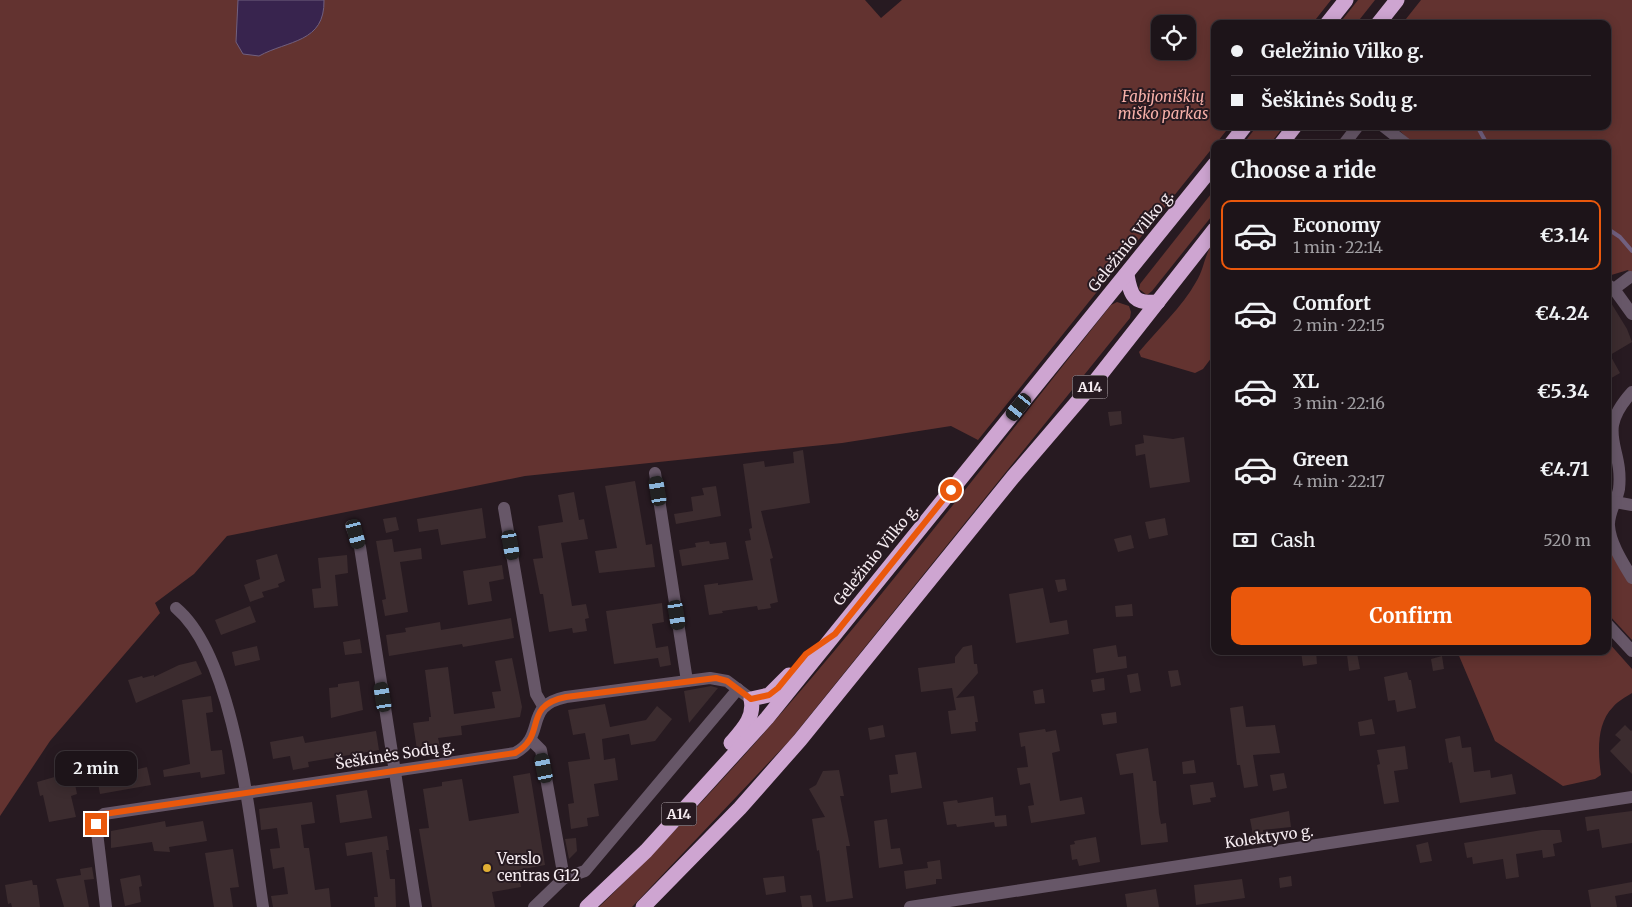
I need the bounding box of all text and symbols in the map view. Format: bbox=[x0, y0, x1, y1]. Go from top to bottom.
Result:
map controls bbox=[1151, 15, 1196, 60]
button: locate bbox=[1151, 15, 1196, 60]
text: Geležinio Vilko g. bbox=[1261, 39, 1424, 63]
park label: Fabijoniškių miško parkas bbox=[1118, 87, 1208, 123]
text: Šeškinės Sodų g. bbox=[1261, 88, 1418, 112]
text: Choose a ride bbox=[1231, 156, 1376, 184]
street label: Geležinio Vilko g. bbox=[1084, 186, 1177, 295]
icon: car bbox=[1233, 213, 1278, 258]
text: Economy bbox=[1293, 213, 1381, 237]
text: €3.14 bbox=[1539, 223, 1589, 247]
text: 1 min · 22:14 bbox=[1293, 237, 1383, 257]
icon: car bbox=[1233, 291, 1278, 336]
text: Comfort bbox=[1293, 291, 1371, 315]
text: €4.24 bbox=[1535, 301, 1589, 325]
text: 2 min · 22:15 bbox=[1293, 315, 1385, 335]
icon: car bbox=[1233, 369, 1278, 414]
text: XL bbox=[1293, 369, 1319, 393]
road number: A14 bbox=[1072, 376, 1108, 398]
text: €5.34 bbox=[1537, 379, 1589, 403]
car bbox=[1003, 391, 1034, 423]
text: 3 min · 22:16 bbox=[1293, 393, 1385, 413]
icon: car bbox=[1233, 447, 1278, 492]
text: Green bbox=[1293, 447, 1349, 471]
text: €4.71 bbox=[1540, 457, 1589, 481]
text: 4 min · 22:17 bbox=[1293, 471, 1385, 491]
car bbox=[648, 475, 667, 507]
route start bbox=[940, 479, 962, 501]
street label: Geležinio Vilko g. bbox=[829, 500, 922, 609]
car bbox=[344, 518, 367, 550]
icon: cash bbox=[1231, 526, 1259, 554]
text: Cash bbox=[1271, 528, 1315, 552]
car bbox=[501, 529, 520, 561]
text: 520 m bbox=[1543, 530, 1591, 550]
button: Confirm bbox=[1231, 587, 1591, 645]
car bbox=[667, 599, 686, 631]
car bbox=[373, 681, 392, 713]
street label: Šeškinės Sodų g. bbox=[334, 735, 456, 773]
callout: 2 min bbox=[55, 752, 137, 786]
car bbox=[533, 752, 554, 784]
text: 2 min bbox=[73, 758, 119, 778]
road number: A14 bbox=[662, 802, 696, 826]
route end bbox=[85, 813, 107, 835]
street label: Kolektyvo g. bbox=[1223, 821, 1315, 852]
place label: Verslo centras G12 bbox=[496, 849, 580, 885]
marker: Verslo centras G12 bbox=[481, 862, 493, 874]

